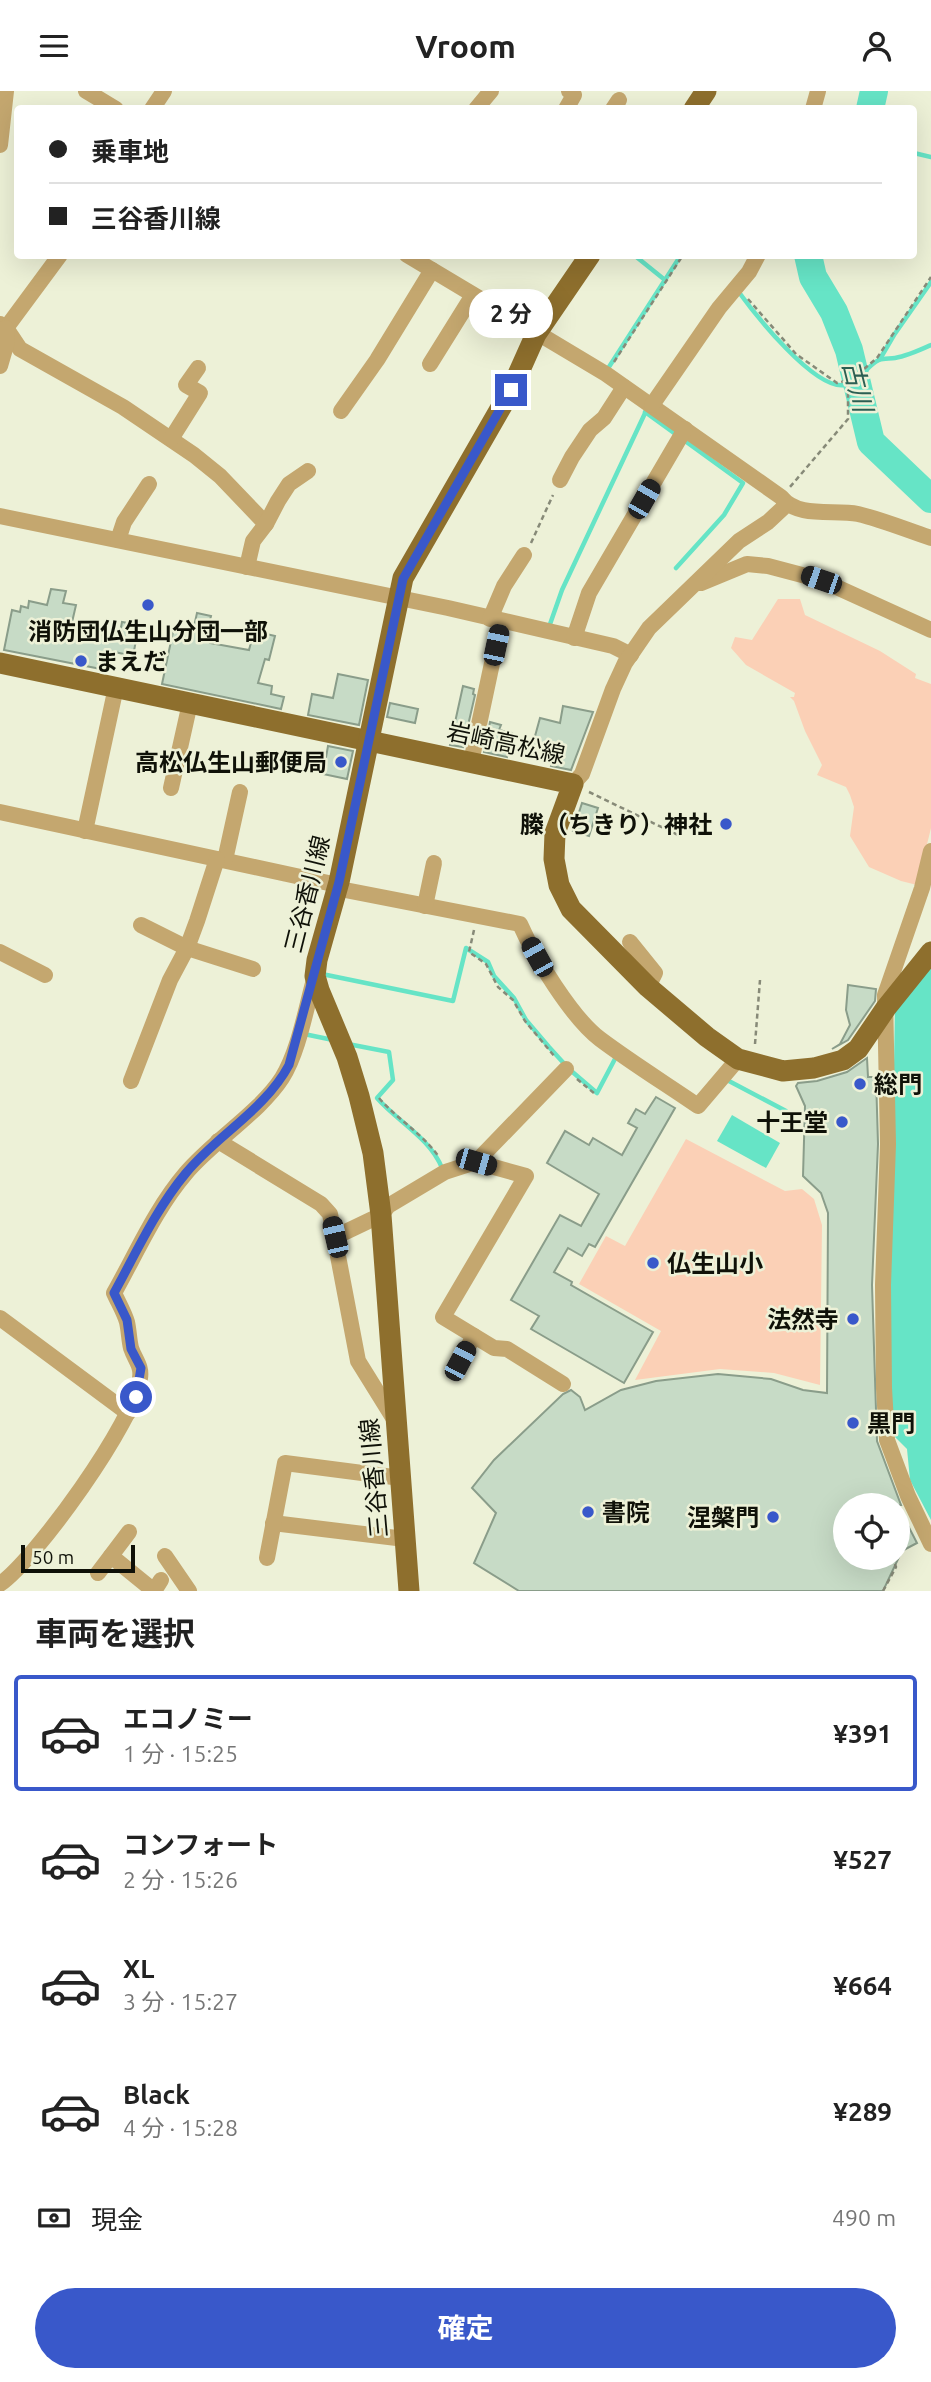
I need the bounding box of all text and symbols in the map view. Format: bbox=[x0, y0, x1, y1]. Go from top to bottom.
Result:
icon: menu bbox=[35, 27, 73, 65]
icon: person bbox=[858, 27, 896, 65]
text: Vroom bbox=[415, 28, 516, 64]
text: 乗車地 bbox=[91, 137, 169, 166]
text: 三谷香川線 bbox=[91, 204, 221, 233]
callout: 2 分 bbox=[469, 289, 553, 337]
text: 2 分 bbox=[490, 301, 532, 326]
water label: 古川 bbox=[838, 357, 879, 418]
route end bbox=[495, 374, 527, 406]
car bbox=[625, 476, 664, 522]
car bbox=[798, 563, 845, 597]
marker: 消防団仏生山分団一部 bbox=[140, 597, 156, 613]
place label: 消防団仏生山分団一部 bbox=[28, 618, 268, 645]
car bbox=[482, 622, 511, 668]
place label: まえだ bbox=[95, 648, 167, 675]
marker: まえだ bbox=[73, 653, 89, 669]
street label: 岩崎高松線 bbox=[445, 717, 567, 769]
place label: 高松仏生山郵便局 bbox=[135, 749, 327, 776]
marker: 高松仏生山郵便局 bbox=[333, 754, 349, 770]
place label: 榺（ちきり）神社 bbox=[520, 811, 712, 838]
marker: 榺（ちきり）神社 bbox=[718, 816, 734, 832]
street label: 三谷香川線 bbox=[279, 833, 335, 955]
car bbox=[518, 934, 557, 980]
place label: 総門 bbox=[874, 1071, 922, 1098]
marker: 総門 bbox=[852, 1076, 868, 1092]
place label: 十王堂 bbox=[756, 1109, 828, 1136]
marker: 十王堂 bbox=[834, 1114, 850, 1130]
car bbox=[453, 1146, 500, 1178]
car bbox=[321, 1214, 350, 1260]
place label: 仏生山小 bbox=[667, 1250, 763, 1277]
marker: 仏生山小 bbox=[645, 1255, 661, 1271]
place label: 法然寺 bbox=[767, 1306, 839, 1333]
marker: 法然寺 bbox=[845, 1311, 861, 1327]
car bbox=[441, 1338, 480, 1384]
route start bbox=[120, 1381, 152, 1413]
place label: 黒門 bbox=[867, 1410, 915, 1437]
marker: 黒門 bbox=[845, 1415, 861, 1431]
street label: 三谷香川線 bbox=[355, 1417, 393, 1539]
map controls bbox=[833, 1493, 910, 1570]
button: locate bbox=[833, 1493, 910, 1570]
place label: 書院 bbox=[602, 1499, 650, 1526]
marker: 書院 bbox=[580, 1504, 596, 1520]
place label: 涅槃門 bbox=[687, 1504, 759, 1531]
marker: 涅槃門 bbox=[765, 1509, 781, 1525]
scale bar bbox=[21, 1542, 135, 1574]
text: 50 m bbox=[32, 1546, 74, 1568]
text: 車両を選択 bbox=[35, 1615, 195, 1651]
icon: car bbox=[39, 1702, 102, 1765]
text: エコノミー bbox=[123, 1704, 253, 1733]
text: ¥391 bbox=[833, 1719, 892, 1748]
text: 1 分 · 15:25 bbox=[123, 1741, 238, 1766]
icon: car bbox=[39, 1828, 102, 1891]
text: コンフォート bbox=[123, 1830, 278, 1859]
text: ¥527 bbox=[833, 1845, 892, 1874]
text: 2 分 · 15:26 bbox=[123, 1867, 238, 1892]
icon: car bbox=[39, 1954, 102, 2017]
text: XL bbox=[123, 1954, 154, 1983]
text: ¥664 bbox=[833, 1971, 892, 2000]
text: 3 分 · 15:27 bbox=[123, 1989, 238, 2014]
icon: car bbox=[39, 2080, 102, 2143]
text: Black bbox=[123, 2080, 190, 2109]
text: ¥289 bbox=[833, 2097, 892, 2126]
text: 4 分 · 15:28 bbox=[123, 2115, 238, 2140]
icon: cash bbox=[35, 2199, 73, 2237]
text: 現金 bbox=[91, 2205, 143, 2234]
text: 490 m bbox=[832, 2205, 896, 2230]
button: 確定 bbox=[35, 2288, 896, 2368]

